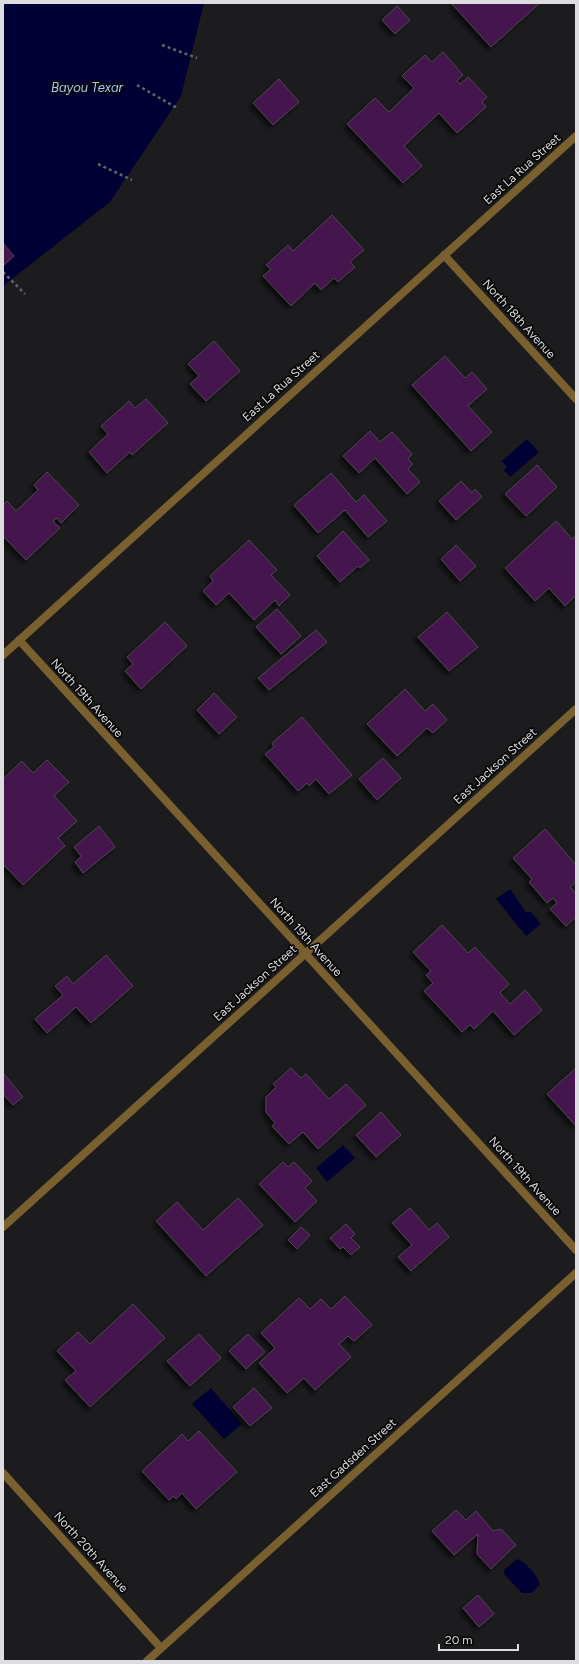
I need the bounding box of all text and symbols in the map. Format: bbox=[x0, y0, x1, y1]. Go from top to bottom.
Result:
water label: Bayou Texar bbox=[51, 80, 124, 95]
street label: East La Rua Street bbox=[481, 131, 564, 207]
street label: North 18th Avenue bbox=[480, 277, 558, 362]
street label: East La Rua Street bbox=[240, 348, 323, 424]
street label: North 19th Avenue bbox=[48, 656, 126, 741]
street label: East Jackson Street bbox=[451, 725, 540, 807]
street label: North 19th Avenue bbox=[267, 895, 345, 980]
street label: East Jackson Street bbox=[211, 942, 300, 1024]
street label: North 19th Avenue bbox=[486, 1134, 564, 1219]
street label: East Gadsden Street bbox=[307, 1415, 399, 1500]
street label: North 20th Avenue bbox=[51, 1509, 131, 1596]
scale bar bbox=[439, 1626, 518, 1652]
text: 20 m bbox=[445, 1633, 473, 1647]

